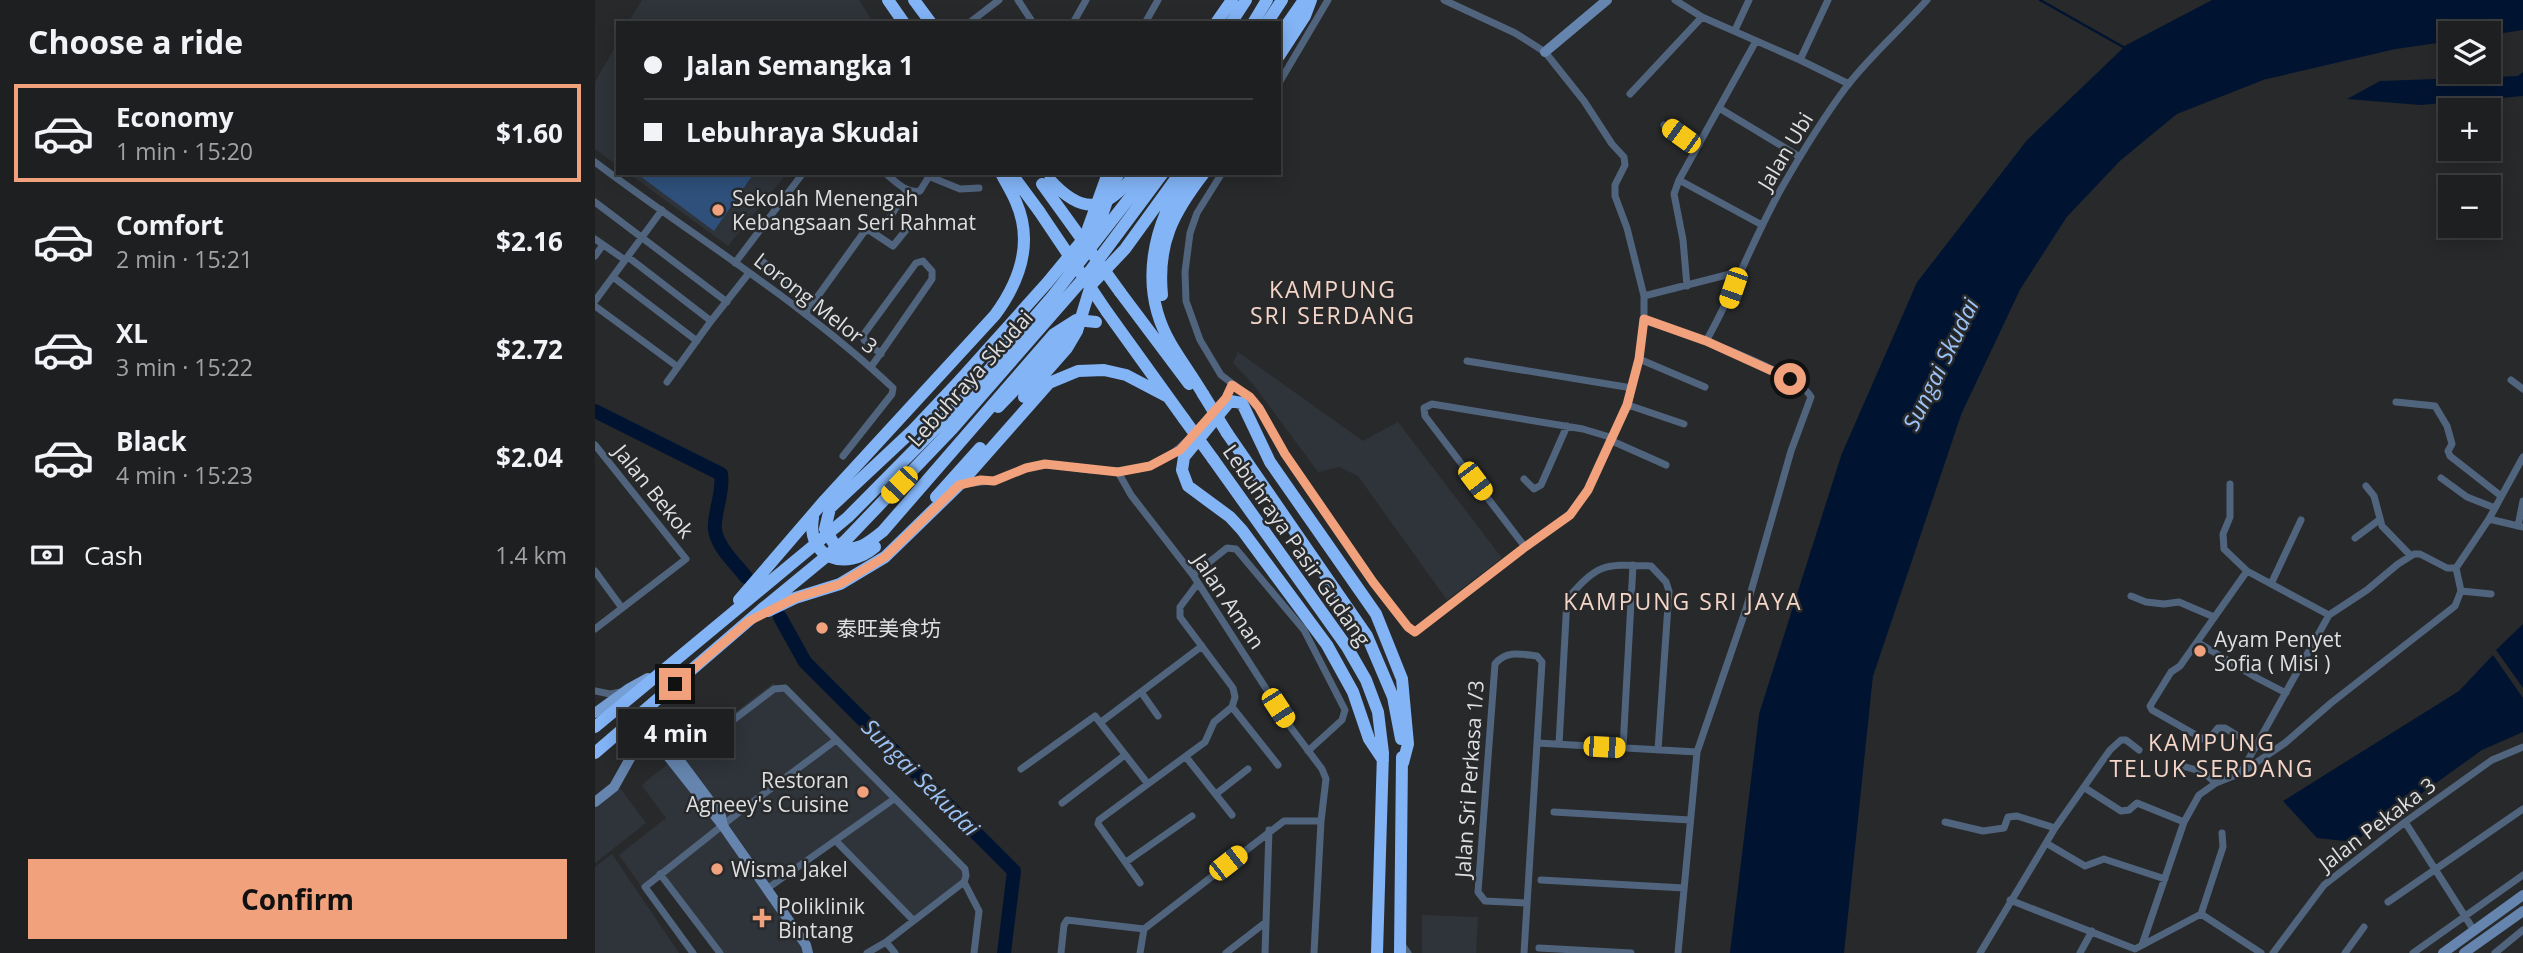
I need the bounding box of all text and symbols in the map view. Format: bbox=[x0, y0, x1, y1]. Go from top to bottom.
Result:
text: Choose a ride bbox=[28, 20, 243, 63]
map controls bbox=[2438, 21, 2501, 238]
button: layers bbox=[2438, 21, 2501, 84]
text: Jalan Semangka 1 bbox=[686, 47, 914, 83]
button: + bbox=[2438, 98, 2501, 161]
text: Economy bbox=[116, 99, 234, 135]
icon: car bbox=[32, 102, 95, 165]
street label: Jalan Ubi bbox=[1750, 107, 1819, 197]
text: Lebuhraya Skudai bbox=[686, 114, 919, 150]
text: $1.60 bbox=[496, 115, 563, 151]
car bbox=[1658, 115, 1705, 157]
text: 1 min · 15:20 bbox=[116, 135, 253, 167]
button: − bbox=[2438, 175, 2501, 238]
place label: Sekolah Menengah Kebangsaan Seri Rahmat bbox=[732, 184, 976, 236]
marker: Sekolah Menengah Kebangsaan Seri Rahmat bbox=[710, 202, 726, 218]
text: Comfort bbox=[116, 207, 223, 243]
icon: car bbox=[32, 210, 95, 273]
text: $2.16 bbox=[496, 223, 563, 259]
text: 2 min · 15:21 bbox=[116, 243, 253, 275]
street label: Lorong Melor 3 bbox=[749, 246, 883, 360]
car bbox=[1717, 265, 1750, 311]
district label: KAMPUNG SRI SERDANG bbox=[1250, 273, 1416, 331]
water label: Sungai Skudai bbox=[1894, 292, 1986, 435]
street label: Lebuhraya Skudai bbox=[901, 304, 1039, 452]
text: XL bbox=[116, 315, 148, 351]
icon: car bbox=[32, 318, 95, 381]
text: $2.72 bbox=[496, 331, 563, 367]
text: 3 min · 15:22 bbox=[116, 351, 253, 383]
route start bbox=[1774, 363, 1806, 395]
text: Black bbox=[116, 423, 187, 459]
icon: car bbox=[32, 426, 95, 489]
street label: Jalan Bekok bbox=[606, 437, 700, 544]
text: $2.04 bbox=[496, 439, 563, 475]
street label: Lebuhraya Pasir Gudang bbox=[1217, 439, 1377, 651]
car bbox=[1454, 458, 1497, 504]
text: 4 min · 15:23 bbox=[116, 459, 253, 491]
car bbox=[877, 463, 922, 507]
icon: cash bbox=[28, 536, 66, 574]
text: Cash bbox=[84, 537, 143, 573]
text: 1.4 km bbox=[495, 539, 567, 571]
street label: Jalan Aman bbox=[1186, 546, 1271, 654]
district label: KAMPUNG SRI JAYA bbox=[1563, 585, 1803, 617]
place label: 泰旺美食坊 bbox=[836, 614, 941, 642]
marker: 泰旺美食坊 bbox=[814, 620, 830, 636]
place label: Ayam Penyet Sofia ( Misi ) bbox=[2214, 625, 2341, 677]
marker: Ayam Penyet Sofia ( Misi ) bbox=[2192, 643, 2208, 659]
route end bbox=[659, 668, 691, 700]
street label: Jalan Sri Perkasa 1/3 bbox=[1448, 679, 1490, 881]
car bbox=[1258, 685, 1299, 731]
callout: 4 min bbox=[617, 708, 733, 758]
water label: Sungai Sekudai bbox=[855, 711, 988, 844]
text: 4 min bbox=[644, 717, 708, 749]
district label: KAMPUNG TELUK SERDANG bbox=[2109, 726, 2315, 784]
car bbox=[1583, 735, 1626, 759]
place label: Restoran Agneey's Cuisine bbox=[686, 766, 849, 818]
street label: Jalan Pekaka 3 bbox=[2311, 771, 2441, 878]
marker: Restoran Agneey's Cuisine bbox=[855, 784, 871, 800]
car bbox=[1205, 842, 1252, 884]
place label: Wisma Jakel bbox=[731, 855, 848, 883]
button: Confirm bbox=[28, 859, 567, 939]
marker: Wisma Jakel bbox=[709, 861, 725, 877]
place label: Poliklinik Bintang bbox=[778, 892, 865, 944]
marker: Poliklinik Bintang bbox=[752, 908, 772, 928]

